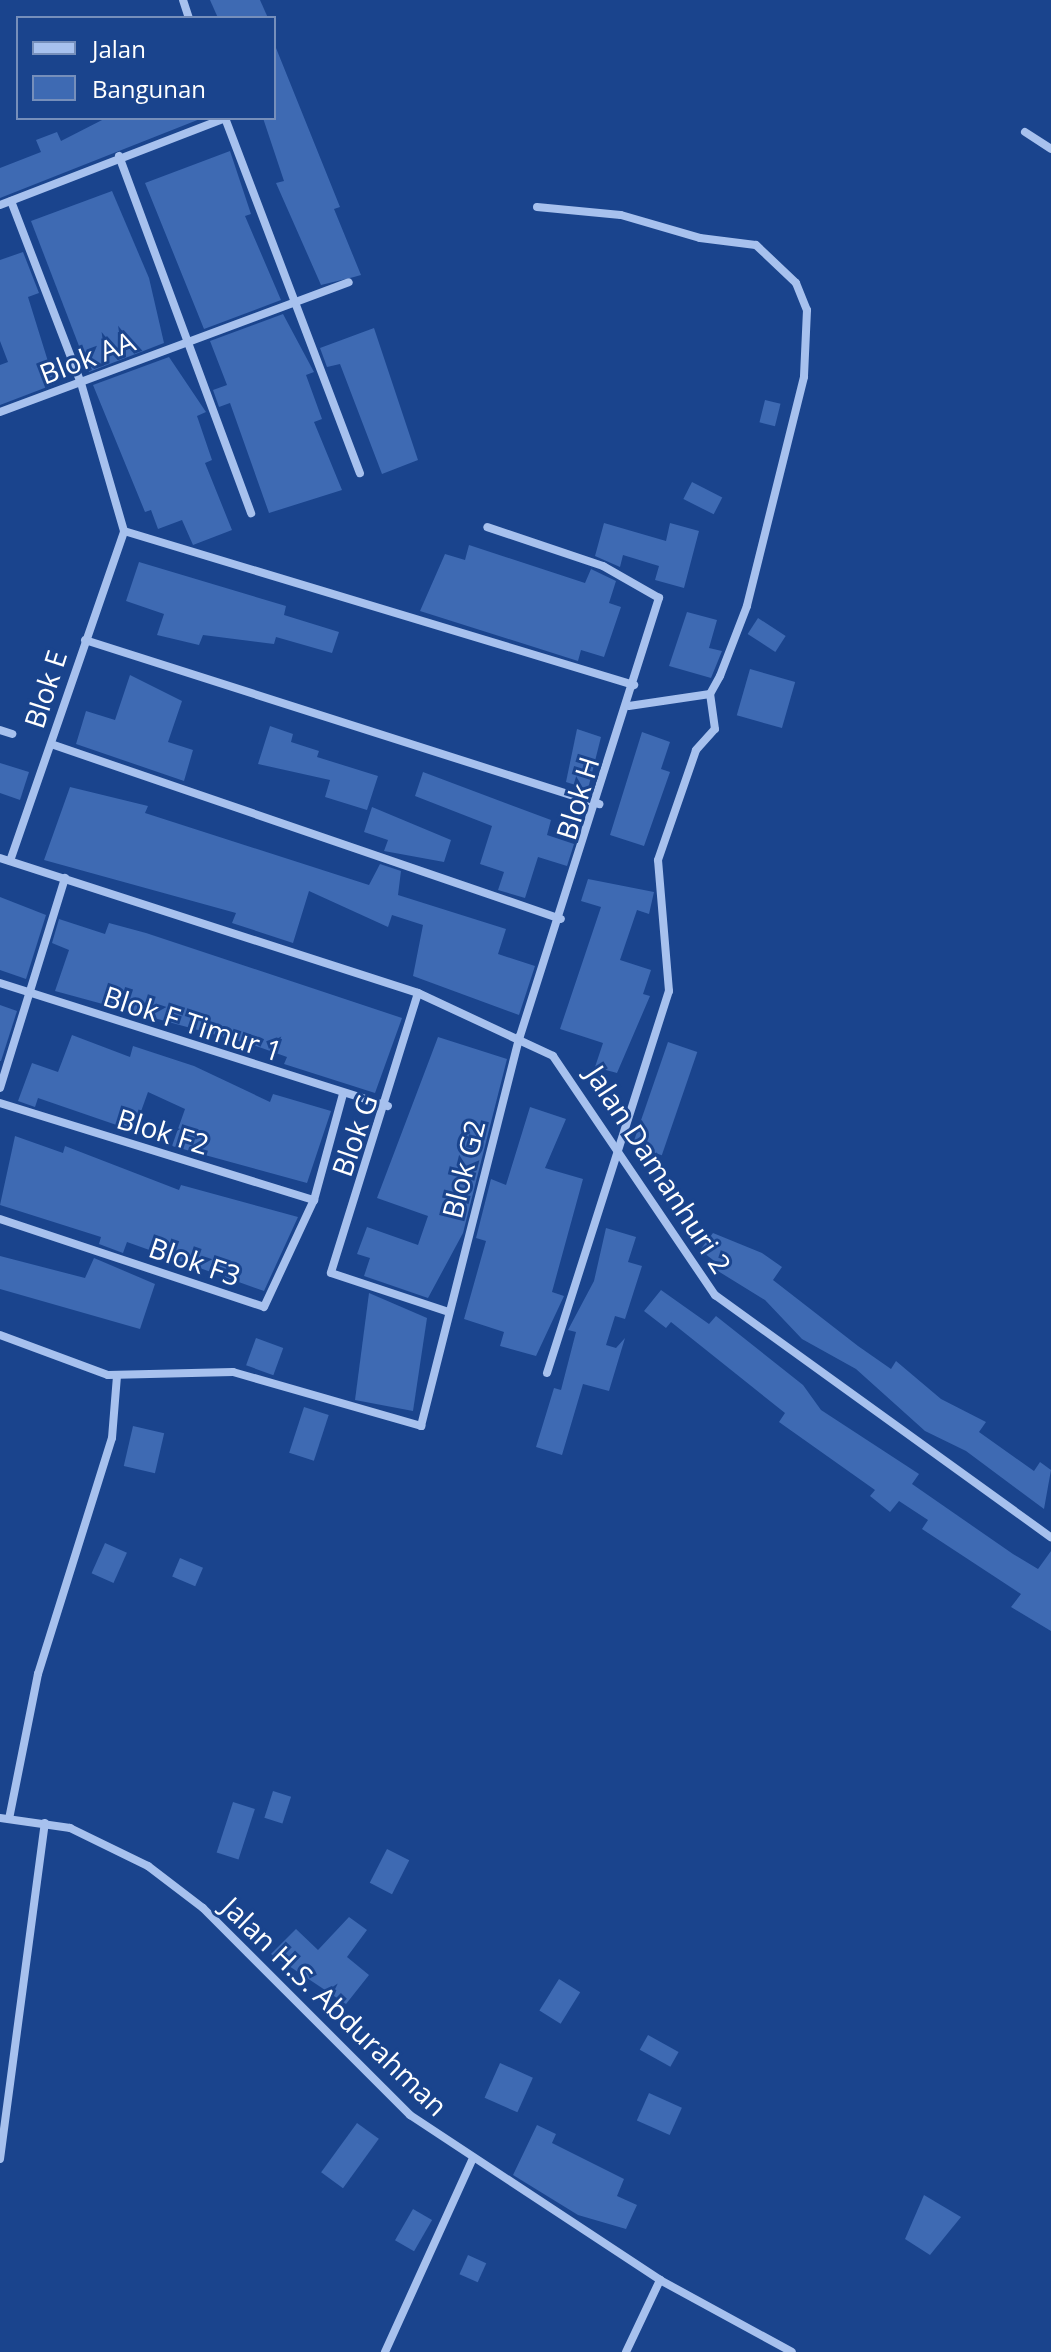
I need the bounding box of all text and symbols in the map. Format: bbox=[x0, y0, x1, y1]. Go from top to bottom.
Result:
legend bbox=[16, 16, 276, 120]
text: Jalan bbox=[92, 32, 146, 65]
text: Bangunan bbox=[92, 72, 206, 105]
street label: Blok AA bbox=[35, 324, 139, 390]
street label: Blok E bbox=[17, 646, 73, 732]
street label: Blok H bbox=[549, 753, 605, 843]
street label: Blok F Timur 1 bbox=[99, 978, 287, 1068]
street label: Jalan Damanhuri 2 bbox=[579, 1059, 739, 1279]
street label: Blok G bbox=[324, 1090, 384, 1180]
street label: Blok F2 bbox=[113, 1101, 213, 1161]
street label: Blok G2 bbox=[435, 1116, 491, 1222]
street label: Blok F3 bbox=[145, 1230, 245, 1292]
street label: Jalan H.S. Abdurahman bbox=[215, 1890, 455, 2122]

